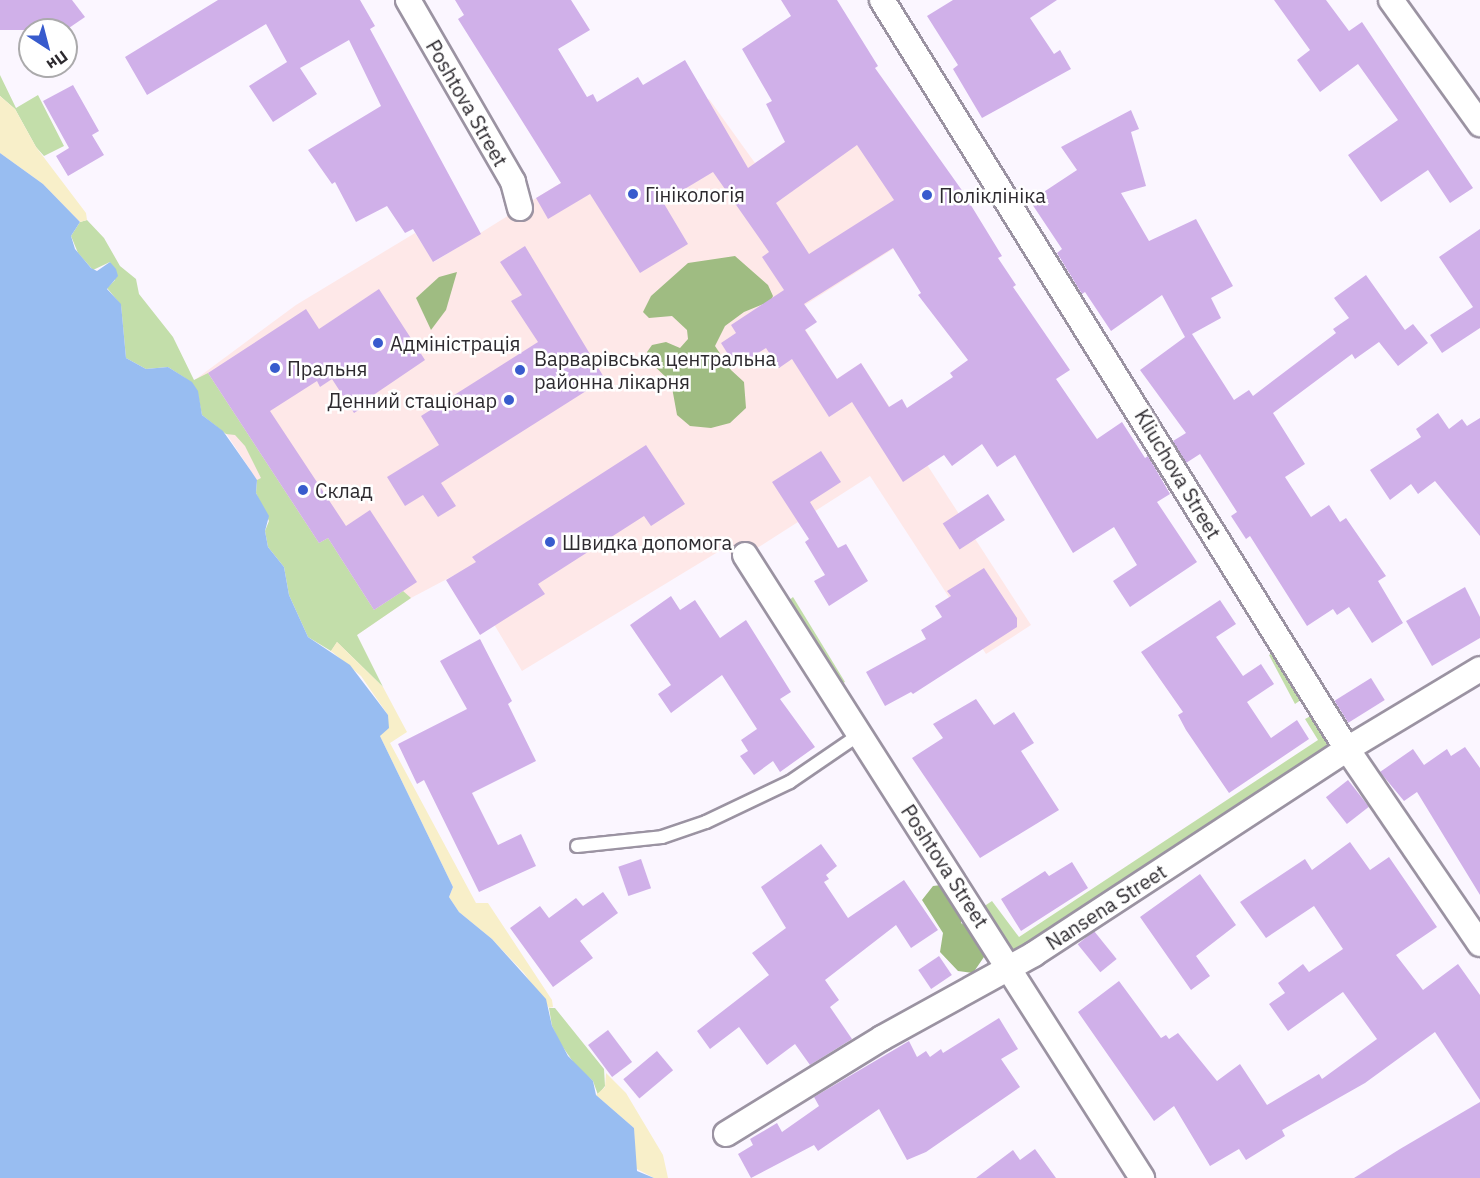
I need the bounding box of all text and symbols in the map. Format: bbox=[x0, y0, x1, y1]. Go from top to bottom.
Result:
north arrow bbox=[18, 18, 78, 78]
street label: Poshtova Street bbox=[421, 36, 513, 170]
text: Пн bbox=[43, 47, 72, 75]
place label: Гінікологія bbox=[645, 182, 745, 206]
place label: Поліклініка bbox=[939, 183, 1046, 207]
marker: Гінікологія bbox=[626, 187, 640, 201]
marker: Поліклініка bbox=[920, 188, 934, 202]
place label: Адміністрація bbox=[390, 331, 520, 355]
marker: Адміністрація bbox=[371, 336, 385, 350]
place label: Варварівська центральна районна лікарня bbox=[534, 346, 776, 393]
place label: Пральня bbox=[287, 356, 367, 380]
marker: Пральня bbox=[268, 361, 282, 375]
marker: Варварівська центральна районна лікарня bbox=[511, 361, 529, 379]
place label: Денний стаціонар bbox=[328, 388, 497, 412]
marker: Денний стаціонар bbox=[502, 393, 516, 407]
street label: Kliuchova Street bbox=[1130, 405, 1226, 543]
place label: Склад bbox=[315, 478, 373, 502]
marker: Склад bbox=[296, 483, 310, 497]
place label: Швидка допомога bbox=[562, 530, 732, 554]
marker: Швидка допомога bbox=[543, 535, 557, 549]
street label: Poshtova Street bbox=[896, 800, 994, 932]
street label: Nansena Street bbox=[1041, 859, 1171, 955]

